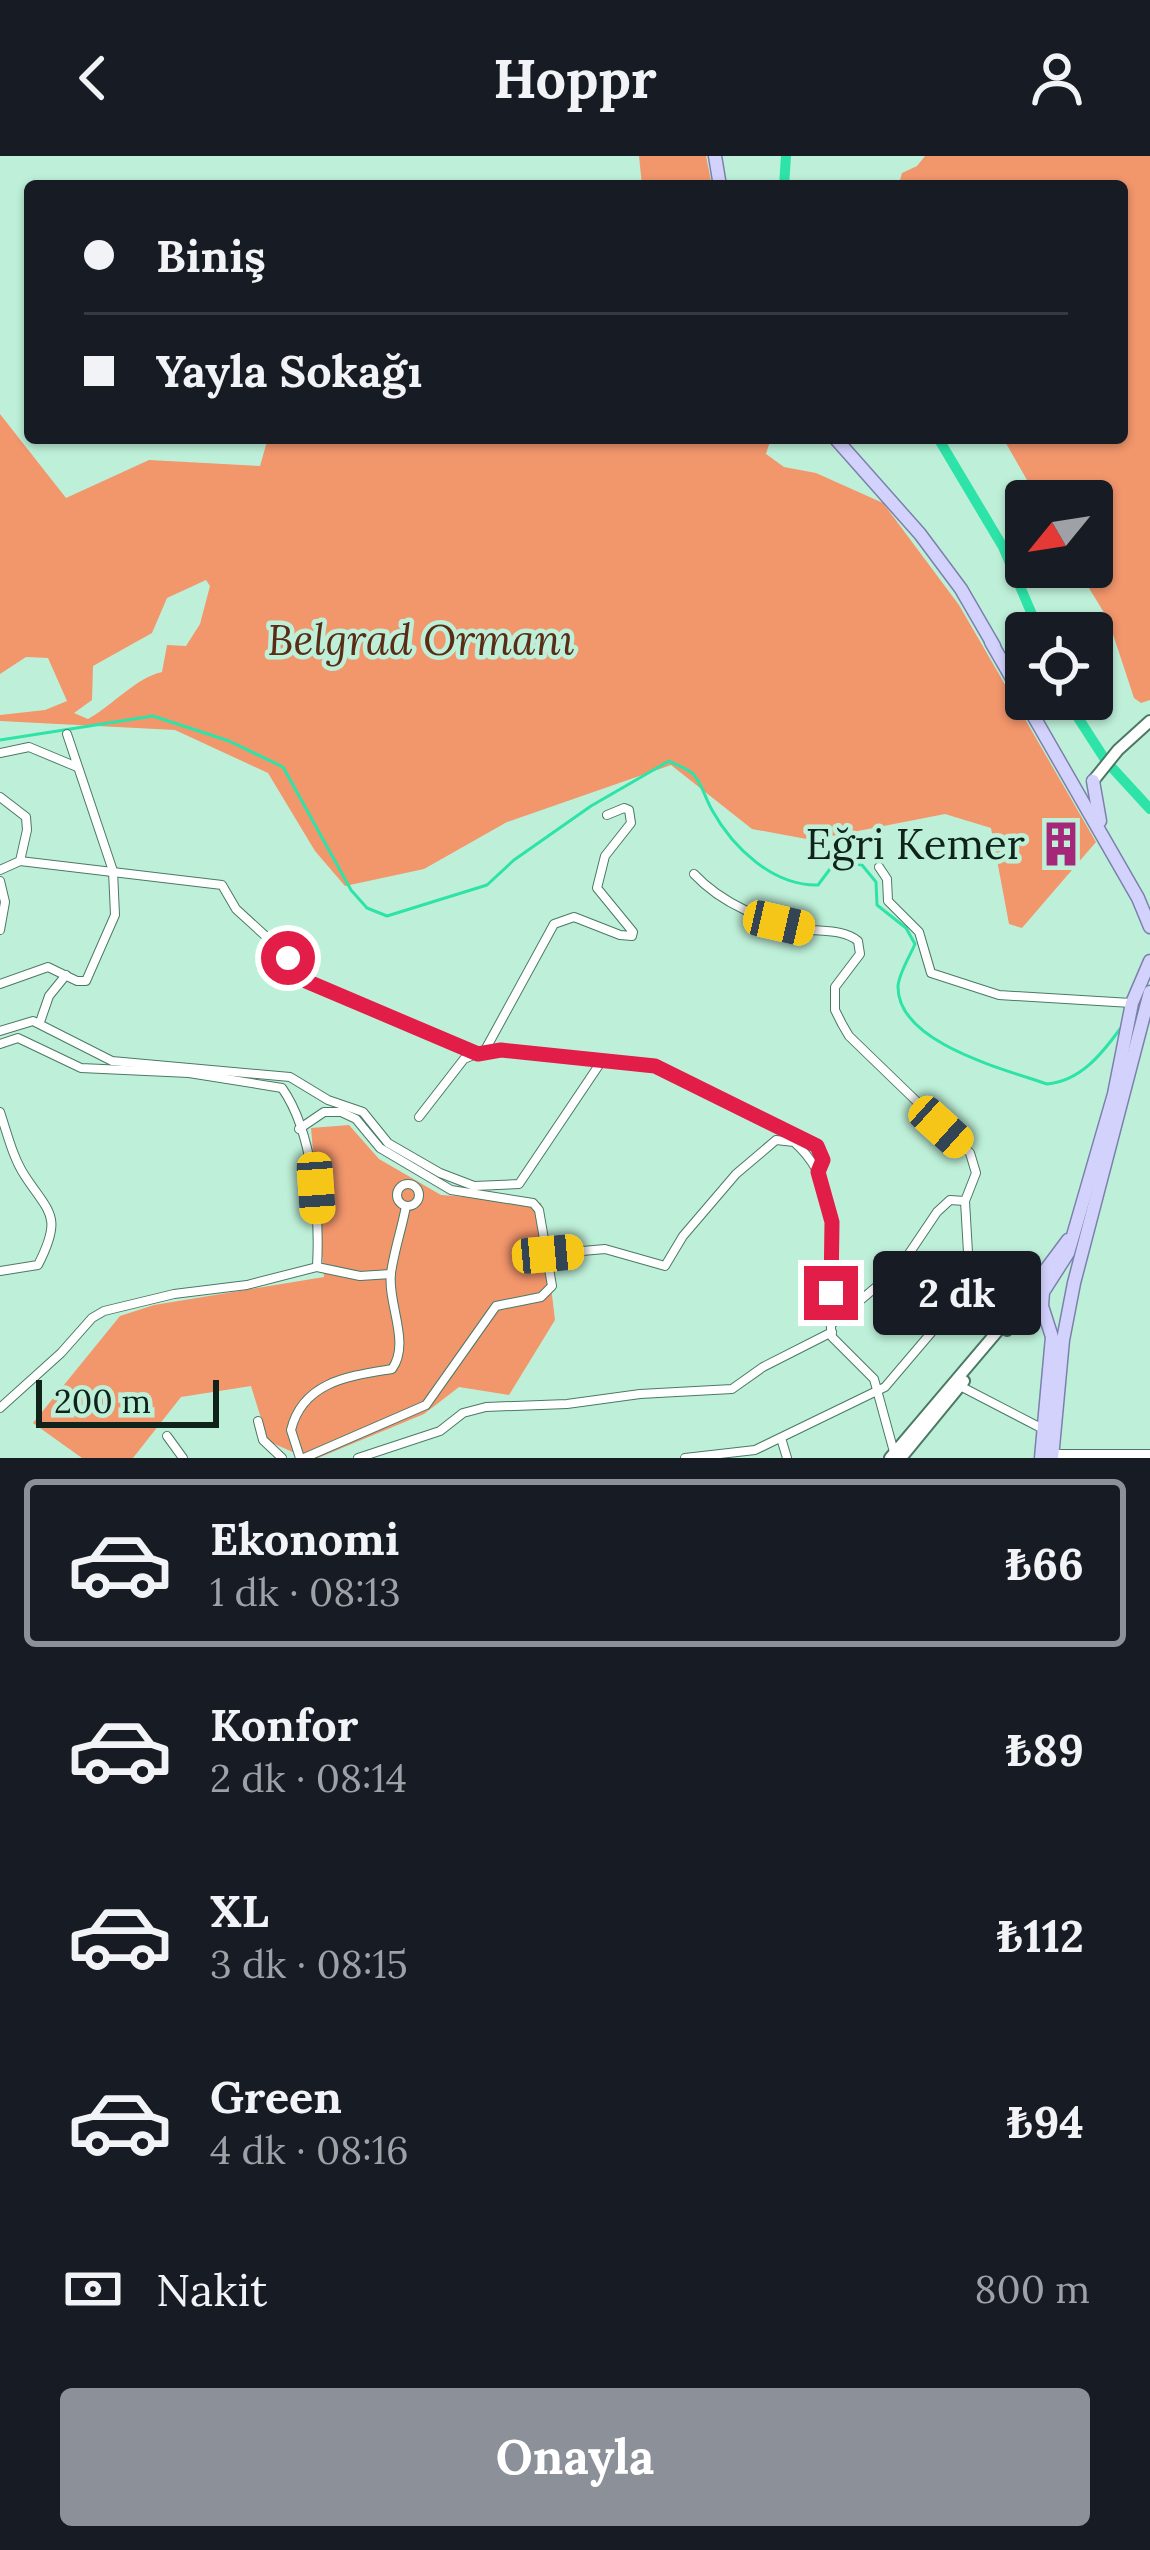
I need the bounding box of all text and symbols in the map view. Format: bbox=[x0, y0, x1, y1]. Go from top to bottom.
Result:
text: Hoppr bbox=[493, 44, 657, 113]
icon: back bbox=[60, 45, 126, 111]
icon: person bbox=[1024, 45, 1090, 111]
text: Biniş bbox=[156, 227, 266, 284]
text: Yayla Sokağı bbox=[156, 342, 422, 399]
north arrow bbox=[1005, 480, 1113, 588]
map controls bbox=[1005, 480, 1113, 720]
button: locate bbox=[1005, 612, 1113, 720]
park label: Belgrad Ormanı bbox=[268, 613, 575, 667]
place label: Eğri Kemer bbox=[806, 817, 1025, 871]
building icon: Eğri Kemer bbox=[1036, 819, 1086, 869]
car bbox=[740, 897, 818, 949]
route start bbox=[261, 931, 315, 985]
car bbox=[902, 1090, 980, 1164]
car bbox=[296, 1151, 336, 1225]
car bbox=[511, 1233, 585, 1275]
callout: 2 dk bbox=[873, 1251, 1041, 1335]
route end bbox=[804, 1266, 858, 1320]
text: 2 dk bbox=[918, 1268, 996, 1318]
scale bar bbox=[36, 1374, 219, 1427]
text: 200 m bbox=[54, 1380, 151, 1422]
icon: car bbox=[66, 1509, 174, 1617]
text: Ekonomi bbox=[210, 1510, 399, 1567]
text: ₺66 bbox=[1006, 1535, 1084, 1592]
text: 1 dk · 08:13 bbox=[210, 1567, 401, 1617]
icon: car bbox=[66, 1695, 174, 1803]
text: Konfor bbox=[210, 1696, 358, 1753]
text: ₺89 bbox=[1006, 1721, 1084, 1778]
text: 2 dk · 08:14 bbox=[210, 1753, 407, 1803]
icon: car bbox=[66, 1881, 174, 1989]
text: XL bbox=[210, 1882, 269, 1939]
text: ₺112 bbox=[997, 1907, 1084, 1964]
text: 3 dk · 08:15 bbox=[210, 1939, 408, 1989]
icon: car bbox=[66, 2067, 174, 2175]
text: Green bbox=[210, 2068, 342, 2125]
text: ₺94 bbox=[1007, 2093, 1084, 2150]
text: 4 dk · 08:16 bbox=[210, 2125, 409, 2175]
icon: cash bbox=[60, 2256, 126, 2322]
text: Nakit bbox=[156, 2261, 268, 2318]
text: 800 m bbox=[975, 2264, 1090, 2314]
button: Onayla bbox=[60, 2388, 1090, 2526]

